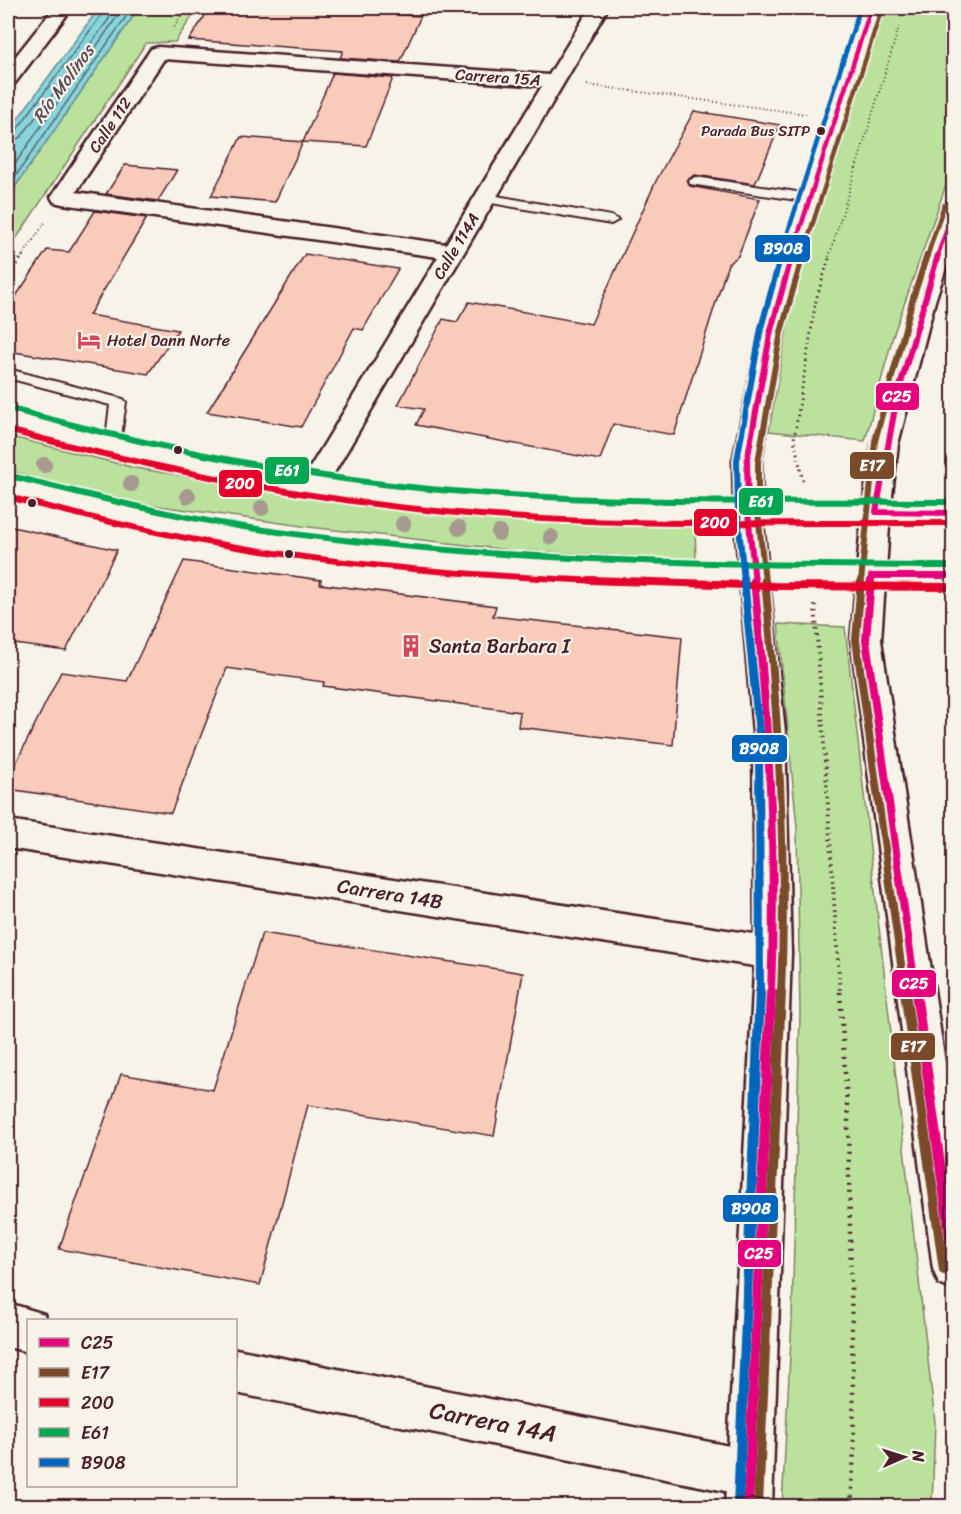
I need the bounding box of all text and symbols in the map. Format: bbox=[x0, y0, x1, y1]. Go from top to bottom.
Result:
water label: Río Molinos bbox=[23, 36, 104, 130]
street label: Carrera 15A bbox=[454, 60, 542, 94]
street label: Calle 112 bbox=[81, 91, 139, 159]
place label: Parada Bus SITP bbox=[701, 118, 810, 144]
marker: Parada Bus SITP bbox=[815, 125, 827, 137]
street label: Calle 114A bbox=[425, 207, 487, 285]
line badge: B908 bbox=[754, 234, 811, 263]
text: B908 bbox=[763, 234, 803, 263]
place label: Hotel Dann Norte bbox=[107, 326, 230, 355]
hotel icon: Hotel Dann Norte bbox=[76, 327, 102, 353]
line badge: C25 bbox=[875, 382, 920, 411]
text: C25 bbox=[882, 382, 912, 411]
unlabelled marker bbox=[172, 444, 184, 456]
line badge: E17 bbox=[849, 451, 895, 480]
text: E17 bbox=[860, 451, 886, 480]
line badge: E61 bbox=[264, 456, 310, 485]
text: E61 bbox=[275, 456, 300, 485]
line badge: 200 bbox=[218, 469, 263, 498]
text: 200 bbox=[224, 469, 255, 498]
line badge: E61 bbox=[738, 487, 784, 516]
text: E61 bbox=[749, 487, 774, 516]
unlabelled marker bbox=[26, 497, 38, 509]
line badge: 200 bbox=[693, 508, 738, 537]
text: 200 bbox=[699, 508, 730, 537]
unlabelled marker bbox=[283, 548, 295, 560]
place label: Santa Barbara I bbox=[429, 629, 571, 664]
building icon: Santa Barbara I bbox=[398, 633, 424, 659]
line badge: B908 bbox=[731, 734, 788, 763]
text: B908 bbox=[739, 734, 779, 763]
street label: Carrera 14B bbox=[335, 868, 446, 920]
line badge: C25 bbox=[891, 969, 937, 998]
text: C25 bbox=[899, 969, 929, 998]
line badge: E17 bbox=[890, 1032, 936, 1061]
text: E17 bbox=[901, 1032, 927, 1061]
line badge: B908 bbox=[722, 1194, 779, 1223]
text: B908 bbox=[731, 1194, 771, 1223]
line badge: C25 bbox=[737, 1239, 782, 1268]
text: C25 bbox=[744, 1239, 774, 1268]
legend bbox=[27, 1319, 237, 1487]
text: C25 bbox=[81, 1327, 114, 1359]
text: E17 bbox=[81, 1357, 111, 1389]
text: 200 bbox=[81, 1387, 114, 1419]
street label: Carrera 14A bbox=[426, 1389, 560, 1455]
text: E61 bbox=[81, 1417, 109, 1449]
north arrow bbox=[874, 1427, 934, 1487]
text: B908 bbox=[81, 1447, 126, 1479]
text: N bbox=[904, 1449, 933, 1463]

